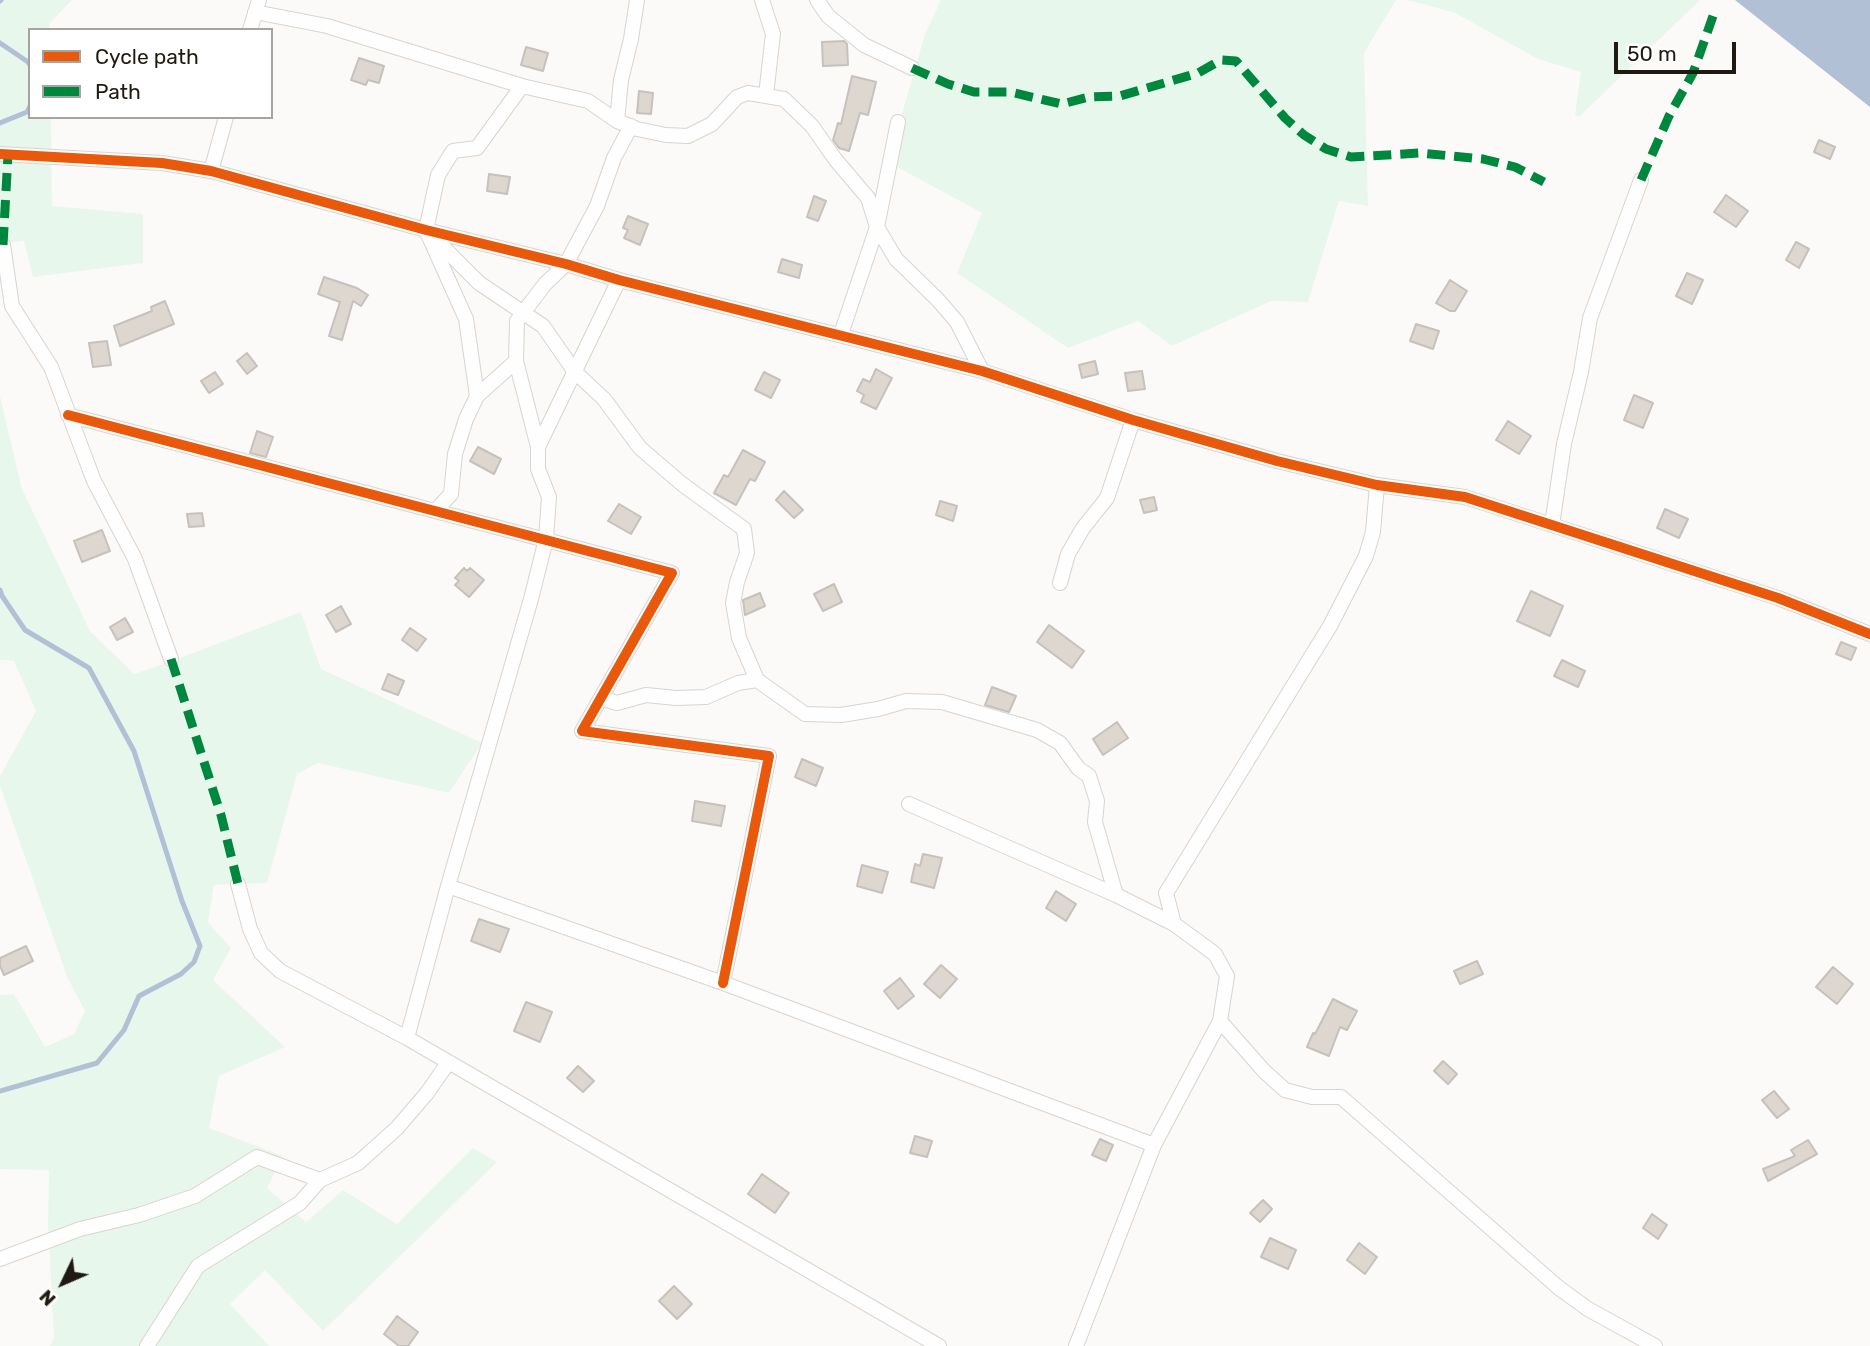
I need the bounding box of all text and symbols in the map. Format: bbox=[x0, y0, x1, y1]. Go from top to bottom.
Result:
legend bbox=[28, 28, 273, 119]
scale bar bbox=[1618, 28, 1741, 72]
text: 50 m bbox=[1627, 41, 1677, 66]
text: Cycle path bbox=[95, 44, 199, 69]
text: Path bbox=[95, 79, 141, 104]
north arrow bbox=[28, 1248, 98, 1318]
text: N bbox=[35, 1285, 61, 1311]

